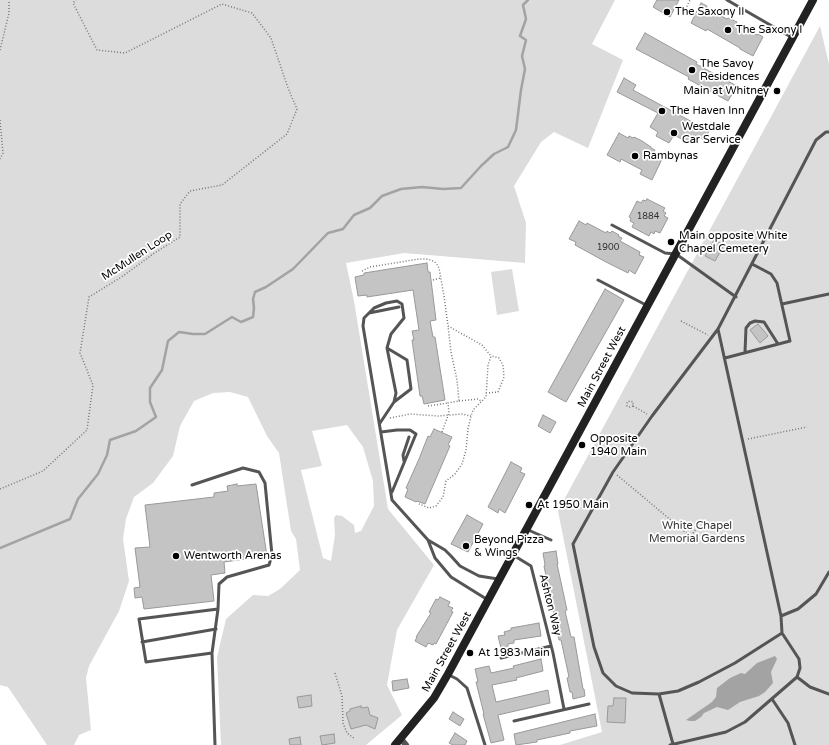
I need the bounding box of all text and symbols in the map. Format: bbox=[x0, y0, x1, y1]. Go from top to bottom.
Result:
place label: The Saxony II bbox=[675, 5, 745, 19]
marker: The Saxony II bbox=[662, 7, 672, 17]
place label: The Saxony I bbox=[736, 23, 802, 37]
marker: The Saxony I bbox=[723, 25, 733, 35]
place label: The Savoy Residences bbox=[700, 57, 759, 83]
marker: The Savoy Residences bbox=[687, 65, 697, 75]
place label: Main at Whitney bbox=[683, 84, 769, 98]
marker: Main at Whitney bbox=[772, 86, 782, 96]
place label: The Haven Inn bbox=[670, 104, 745, 118]
marker: The Haven Inn bbox=[657, 106, 667, 116]
place label: Westdale Car Service bbox=[682, 120, 741, 146]
marker: Westdale Car Service bbox=[669, 128, 679, 138]
place label: Rambynas bbox=[643, 149, 698, 163]
marker: Rambynas bbox=[630, 151, 640, 161]
house number: 1884 bbox=[637, 212, 659, 222]
street label: McMullen Loop bbox=[99, 228, 175, 284]
place label: Main opposite White Chapel Cemetery bbox=[679, 229, 788, 255]
marker: Main opposite White Chapel Cemetery bbox=[666, 237, 676, 247]
house number: 1900 bbox=[597, 243, 619, 253]
street label: Main Street West bbox=[575, 324, 629, 410]
place label: Opposite 1940 Main bbox=[590, 432, 647, 458]
marker: Opposite 1940 Main bbox=[577, 440, 587, 450]
place label: At 1950 Main bbox=[537, 498, 609, 512]
marker: At 1950 Main bbox=[524, 500, 534, 510]
park label: White Chapel Memorial Gardens bbox=[649, 519, 745, 545]
place label: Beyond Pizza & Wings bbox=[474, 533, 544, 559]
marker: Beyond Pizza & Wings bbox=[461, 541, 471, 551]
place label: Wentworth Arenas bbox=[184, 549, 281, 563]
marker: Wentworth Arenas bbox=[171, 551, 181, 561]
street label: Ashton Way bbox=[536, 573, 564, 637]
street label: Main Street West bbox=[419, 610, 475, 694]
place label: At 1983 Main bbox=[478, 646, 550, 660]
marker: At 1983 Main bbox=[465, 648, 475, 658]

